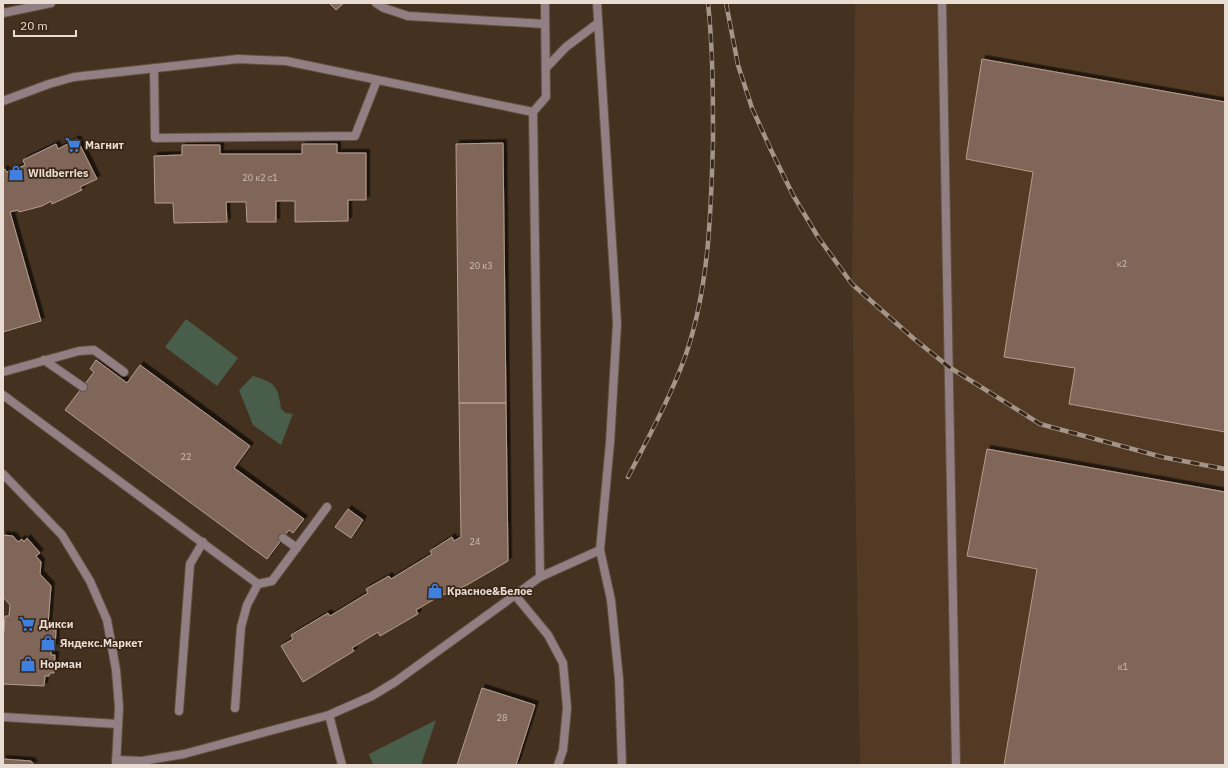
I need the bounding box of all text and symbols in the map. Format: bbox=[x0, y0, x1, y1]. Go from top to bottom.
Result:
scale bar bbox=[14, 12, 76, 38]
text: 20 m bbox=[20, 18, 48, 33]
supermarket icon: Магнит bbox=[64, 136, 82, 154]
place label: Магнит bbox=[85, 138, 125, 152]
shop icon: Wildberries bbox=[7, 164, 25, 182]
place label: Wildberries bbox=[28, 166, 89, 180]
house number: 20 к2 с1 bbox=[242, 172, 278, 183]
house number: к2 bbox=[1117, 258, 1127, 269]
house number: 20 к3 bbox=[469, 260, 493, 271]
house number: 22 bbox=[181, 451, 191, 462]
house number: 24 bbox=[470, 536, 480, 547]
shop icon: Красное&Белое bbox=[426, 582, 444, 600]
place label: Красное&Белое bbox=[447, 584, 533, 598]
supermarket icon: Дикси bbox=[18, 615, 36, 633]
place label: Дикси bbox=[39, 617, 74, 631]
shop icon: Яндекс.Маркет bbox=[39, 634, 57, 652]
place label: Яндекс.Маркет bbox=[60, 636, 143, 650]
shop icon: Норман bbox=[19, 655, 37, 673]
place label: Норман bbox=[40, 657, 82, 671]
house number: к1 bbox=[1118, 661, 1128, 672]
house number: 28 bbox=[497, 712, 507, 723]

